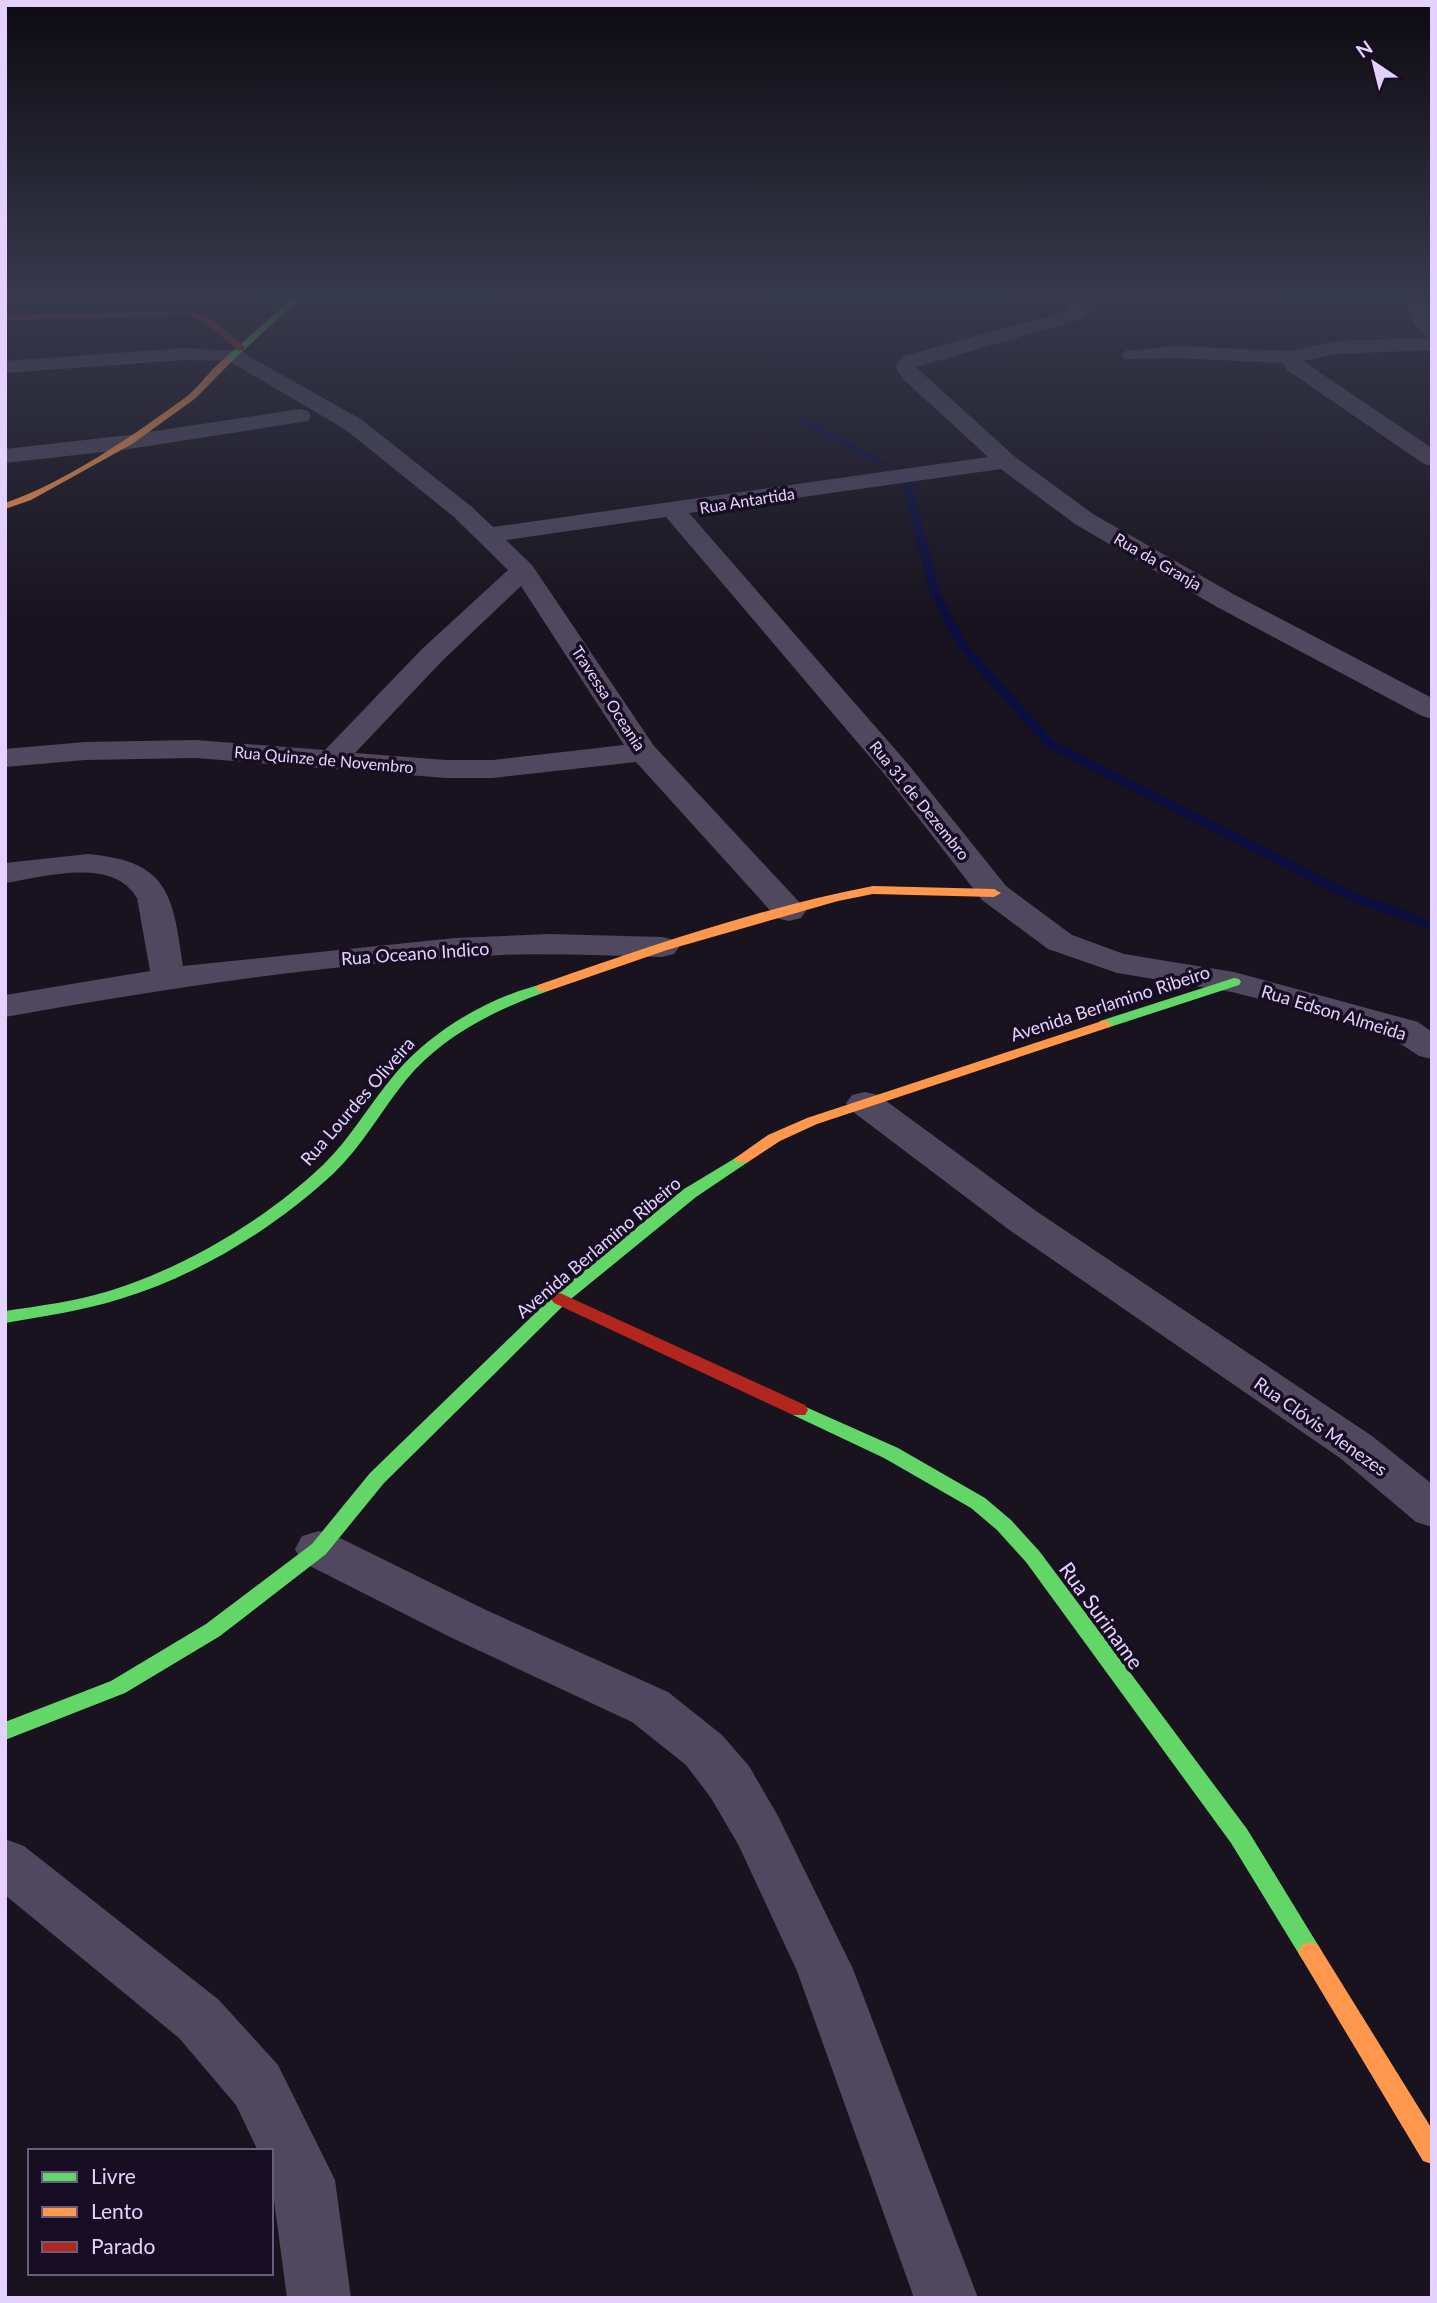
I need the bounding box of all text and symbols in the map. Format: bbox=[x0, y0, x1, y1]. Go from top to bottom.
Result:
north arrow bbox=[1339, 28, 1409, 98]
text: N bbox=[1351, 35, 1377, 62]
street label: Rua Antartida bbox=[698, 483, 796, 517]
street label: Rua da Granja bbox=[1111, 528, 1205, 594]
street label: Travessa Oceania bbox=[568, 642, 650, 754]
street label: Rua 31 de Dezembro bbox=[866, 737, 974, 863]
street label: Rua Quinze de Novembro bbox=[233, 742, 415, 776]
street label: Rua Oceano Indico bbox=[340, 937, 490, 969]
street label: Avenida Berlamino Ribeiro bbox=[1007, 960, 1213, 1046]
street label: Rua Edson Almeida bbox=[1259, 979, 1409, 1045]
street label: Rua Lourdes Oliveira bbox=[295, 1032, 419, 1170]
street label: Avenida Berlamino Ribeiro bbox=[511, 1172, 685, 1322]
street label: Rua Clóvis Menezes bbox=[1250, 1372, 1392, 1480]
street label: Rua Suriname bbox=[1055, 1557, 1149, 1673]
legend bbox=[28, 2149, 273, 2275]
text: Livre bbox=[91, 2163, 136, 2188]
text: Lento bbox=[91, 2198, 143, 2223]
text: Parado bbox=[91, 2233, 155, 2258]

